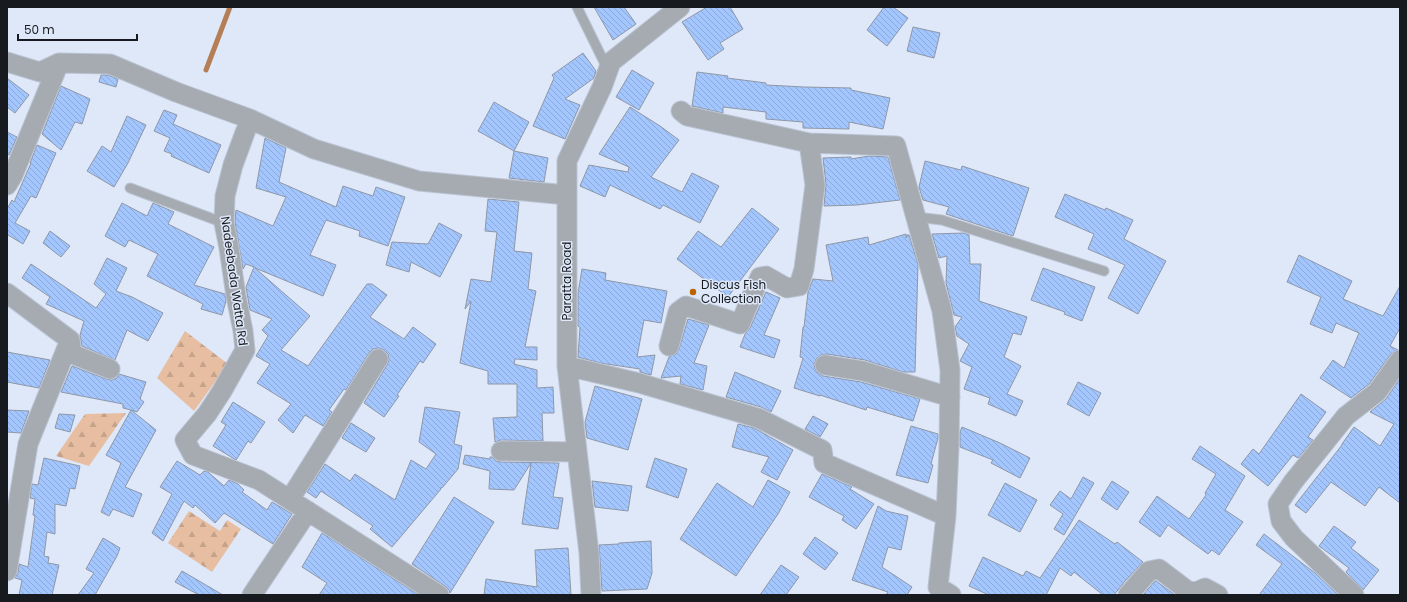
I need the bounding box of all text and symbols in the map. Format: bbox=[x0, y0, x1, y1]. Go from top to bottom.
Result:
scale bar bbox=[18, 16, 137, 42]
text: 50 m bbox=[24, 21, 55, 38]
street label: Nadeebada Watta Rd bbox=[217, 215, 252, 347]
street label: Paratta Road bbox=[558, 242, 575, 320]
place label: Discus Fish Collection bbox=[701, 276, 766, 307]
marker: Discus Fish Collection bbox=[688, 287, 698, 297]

